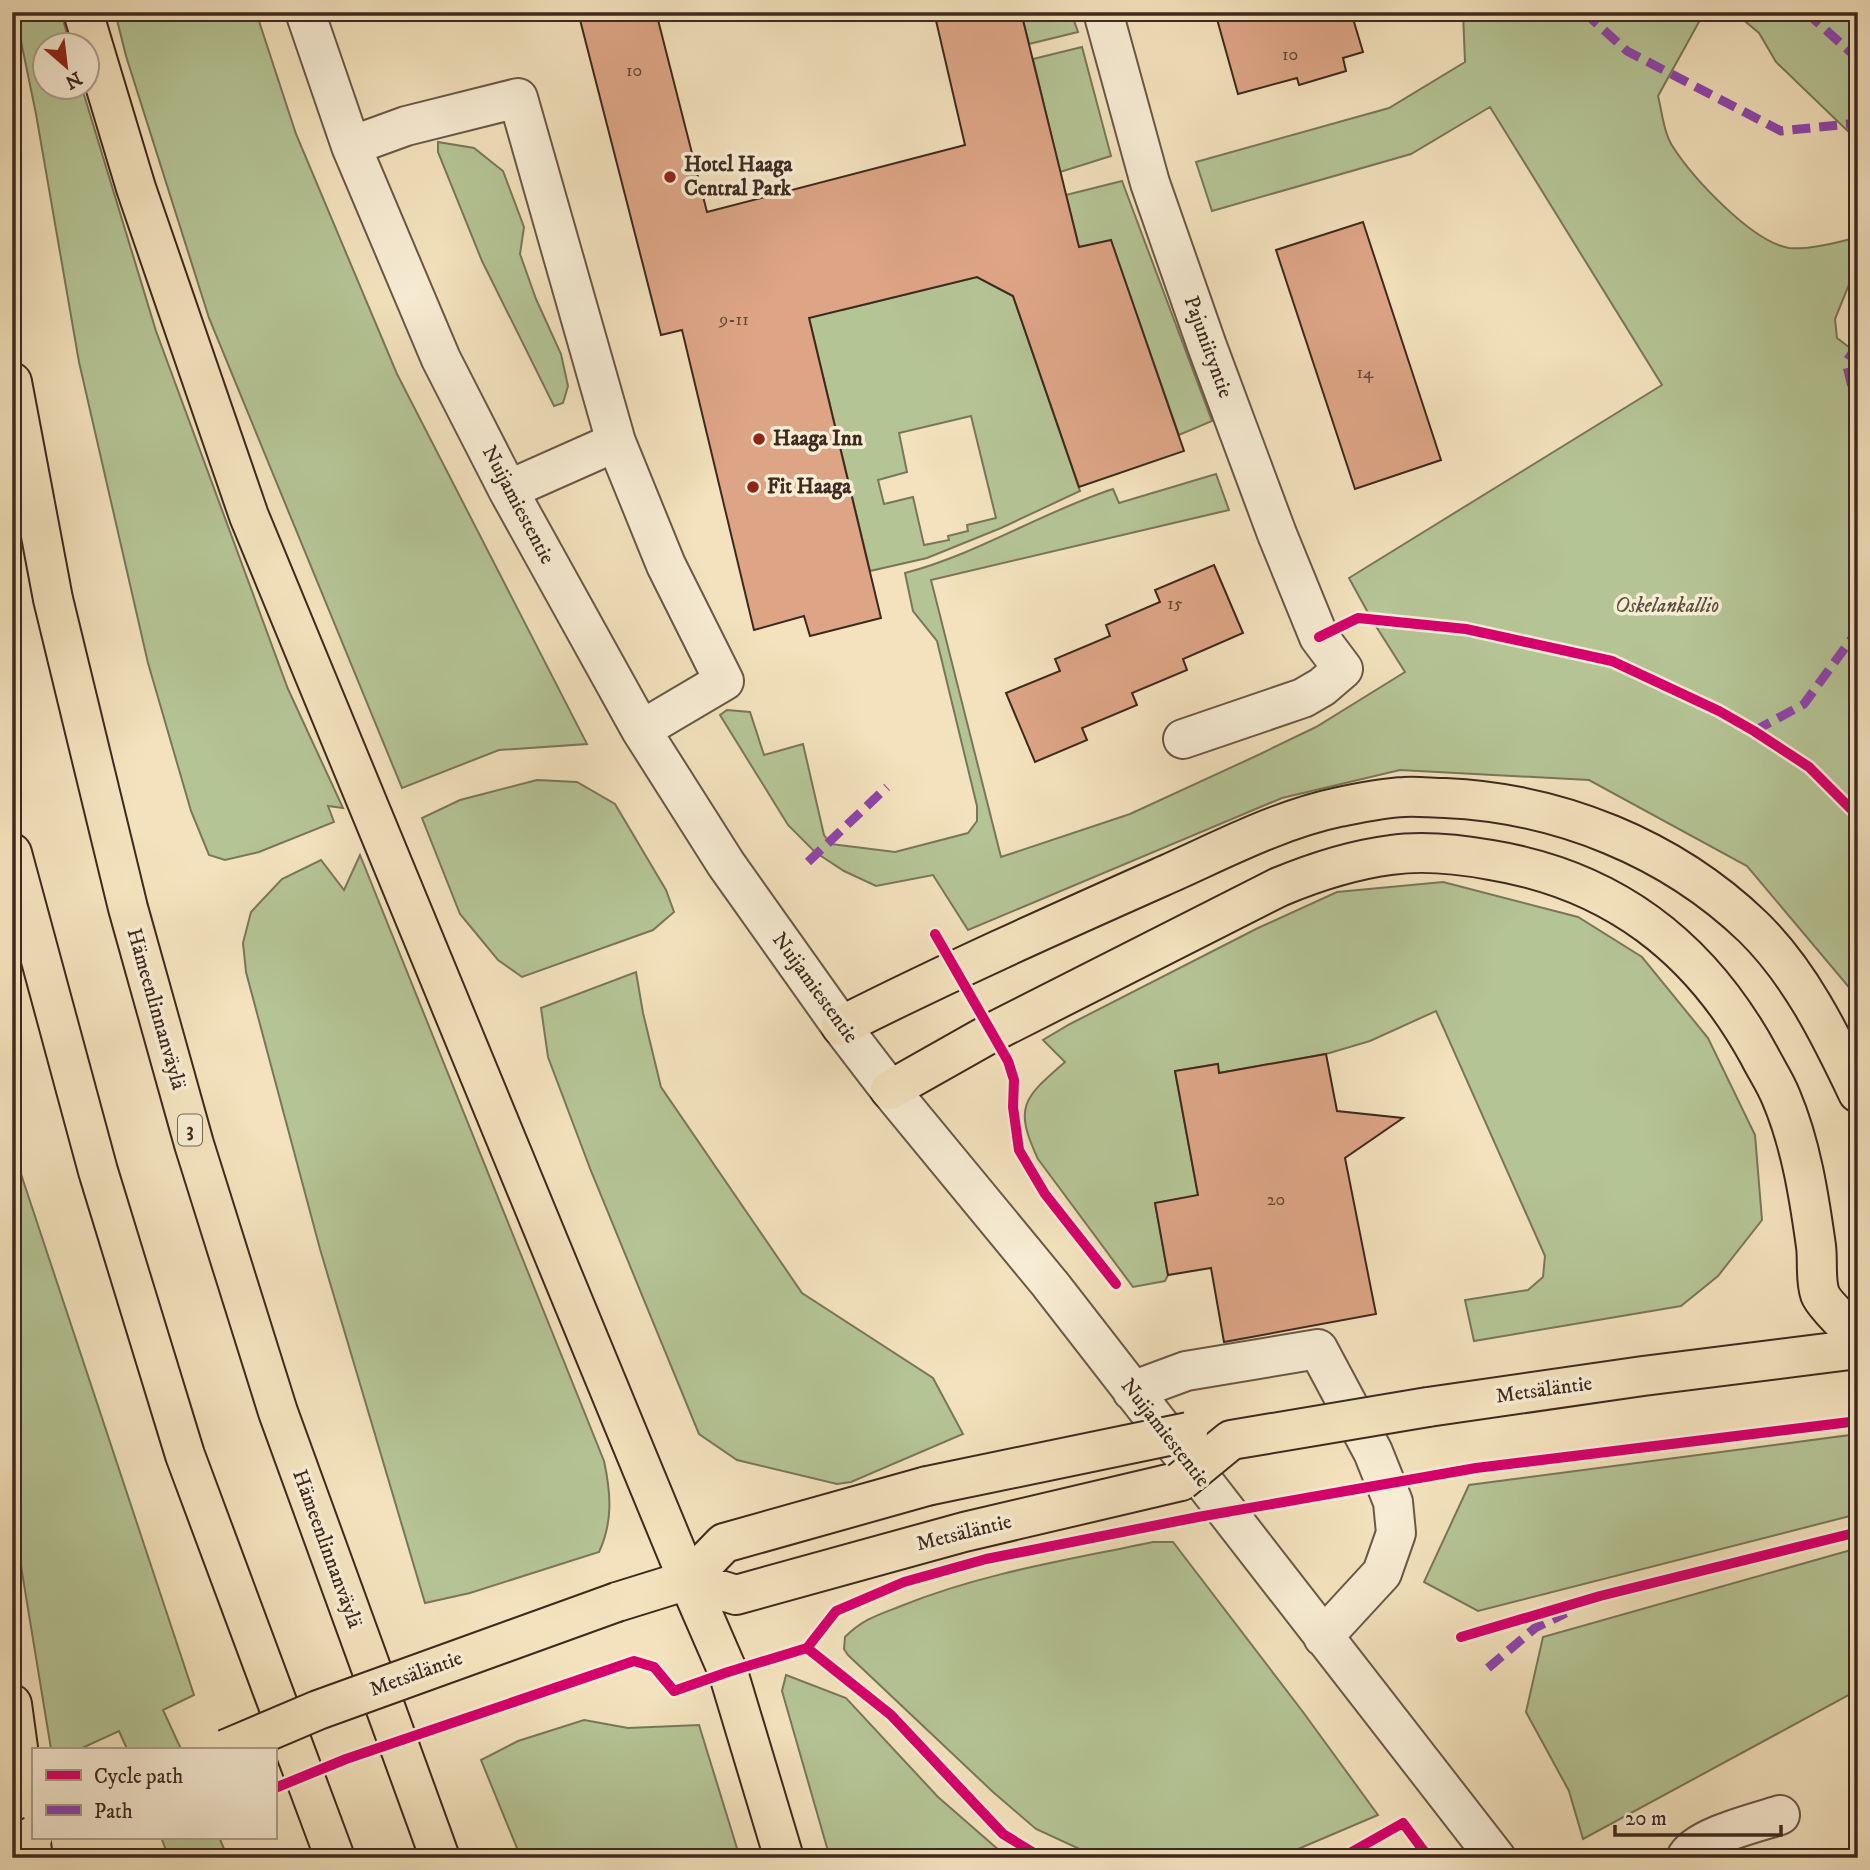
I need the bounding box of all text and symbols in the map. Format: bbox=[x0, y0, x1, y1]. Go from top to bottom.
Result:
north arrow bbox=[32, 32, 102, 102]
house number: 10 bbox=[1282, 44, 1298, 66]
house number: 10 bbox=[626, 60, 642, 82]
text: N bbox=[61, 66, 86, 94]
place label: Hotel Haaga Central Park bbox=[684, 152, 793, 202]
marker: Hotel Haaga Central Park bbox=[662, 169, 678, 185]
street label: Pajuniityntie bbox=[1178, 293, 1239, 402]
house number: 9-11 bbox=[718, 309, 749, 331]
house number: 14 bbox=[1357, 362, 1374, 384]
place label: Haaga Inn bbox=[773, 426, 864, 452]
marker: Haaga Inn bbox=[751, 431, 767, 447]
street label: Nuijamiestentie bbox=[476, 441, 560, 569]
place label: Fit Haaga bbox=[767, 474, 852, 500]
marker: Fit Haaga bbox=[745, 479, 761, 495]
house number: 15 bbox=[1167, 593, 1183, 615]
park label: Oskelankallio bbox=[1615, 593, 1719, 619]
street label: Hämeenlinnanväylä bbox=[120, 925, 192, 1093]
street label: Nuijamiestentie bbox=[766, 928, 864, 1049]
road number: 3 bbox=[178, 1114, 202, 1146]
house number: 20 bbox=[1267, 1189, 1285, 1211]
street label: Metsäläntie bbox=[1494, 1370, 1594, 1410]
street label: Nuijamiestentie bbox=[1115, 1374, 1216, 1493]
street label: Hämeenlinnanväylä bbox=[286, 1466, 368, 1632]
street label: Metsäläntie bbox=[914, 1509, 1015, 1557]
street label: Metsäläntie bbox=[366, 1645, 466, 1703]
legend bbox=[32, 1748, 276, 1839]
text: Cycle path bbox=[94, 1764, 183, 1790]
scale bar bbox=[1615, 1793, 1781, 1837]
text: Path bbox=[94, 1799, 133, 1825]
text: 20 m bbox=[1625, 1806, 1667, 1832]

